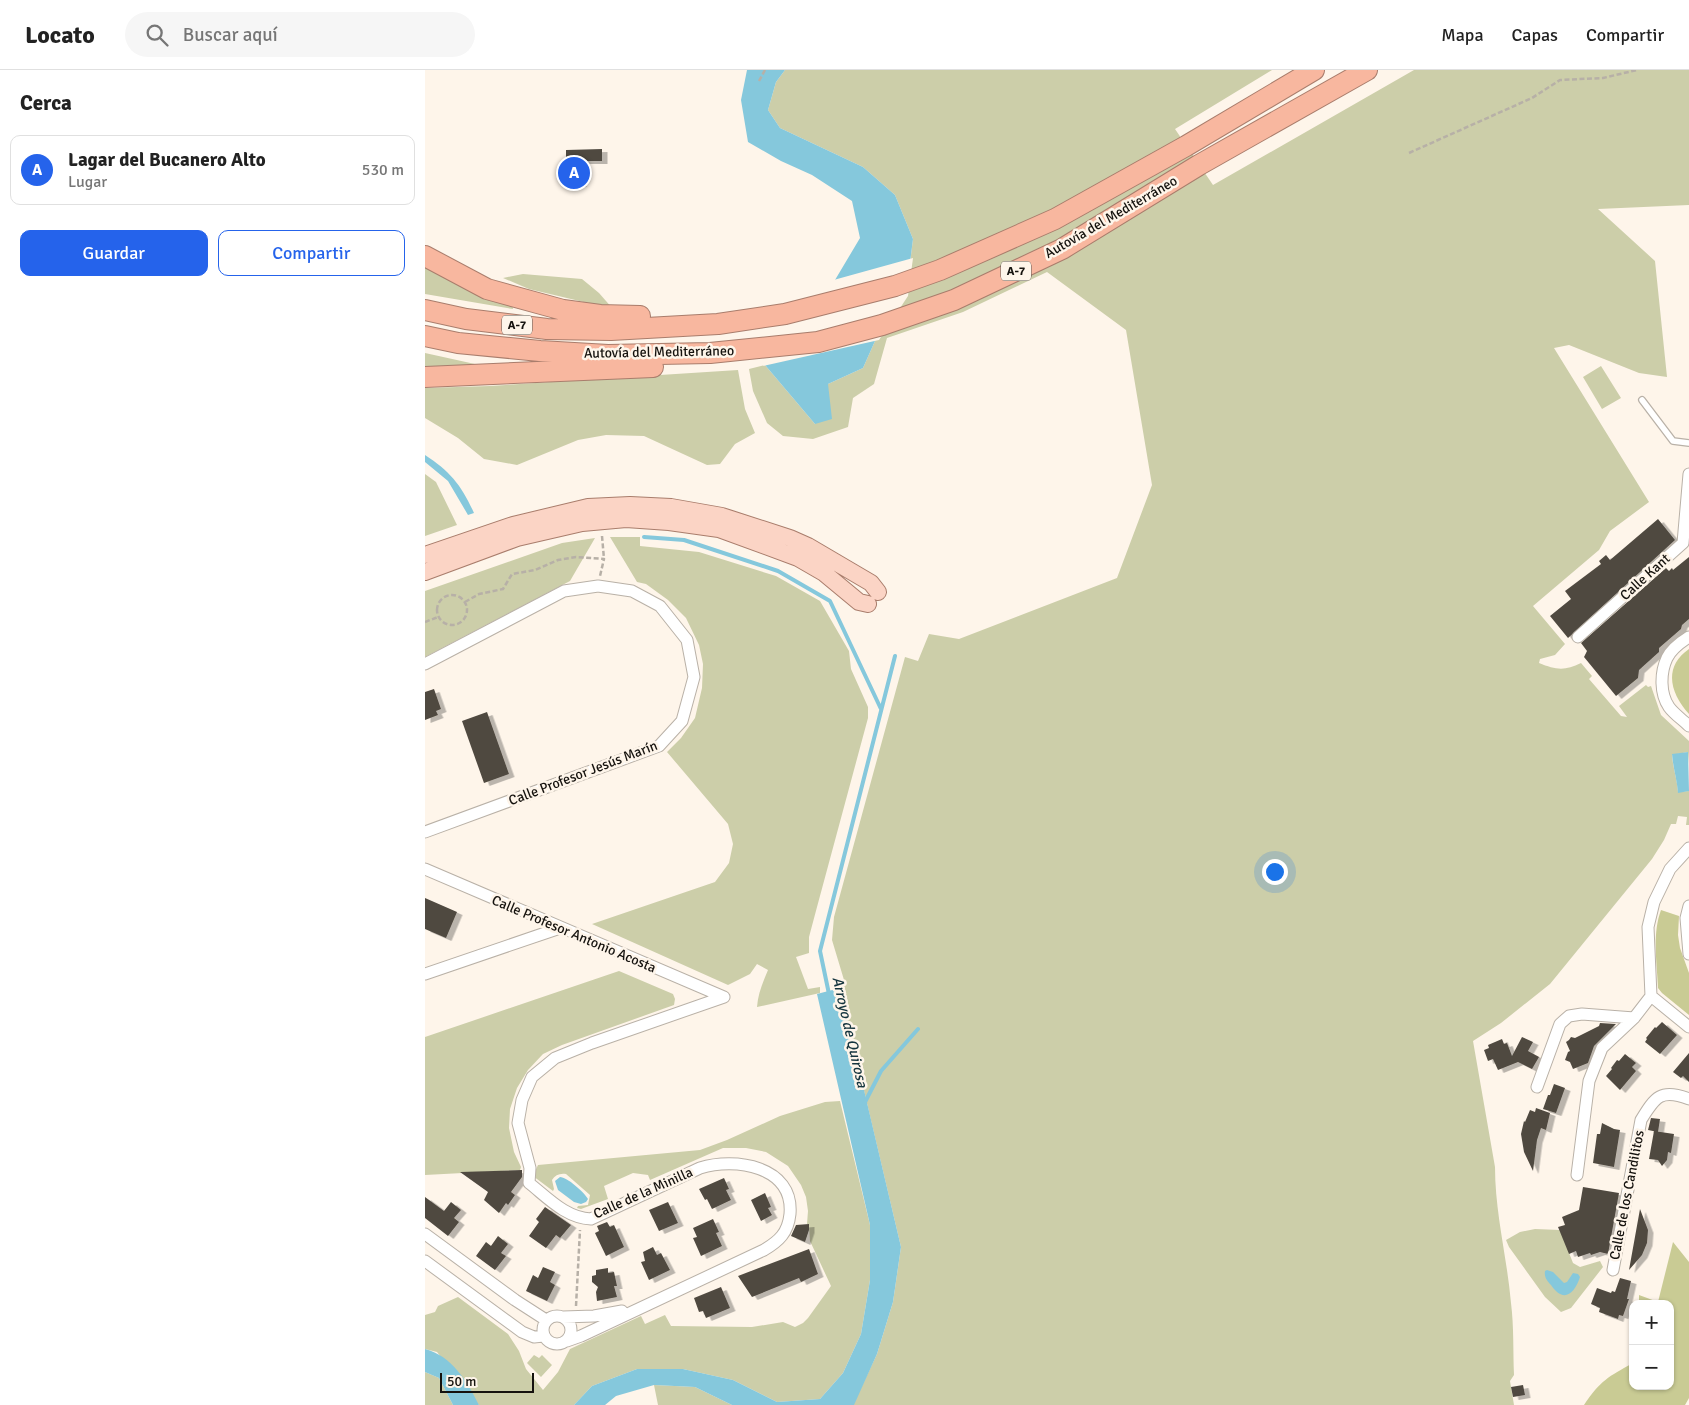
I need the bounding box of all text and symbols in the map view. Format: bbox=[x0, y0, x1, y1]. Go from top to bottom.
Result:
search box bbox=[125, 12, 475, 57]
text: Locato bbox=[25, 20, 95, 50]
icon: search bbox=[143, 21, 171, 49]
text: Buscar aquí bbox=[183, 23, 278, 47]
text: Mapa bbox=[1441, 24, 1484, 46]
text: Capas bbox=[1512, 24, 1558, 46]
text: Compartir bbox=[1586, 24, 1664, 46]
text: Cerca bbox=[20, 90, 72, 116]
text: Lagar del Bucanero Alto bbox=[68, 148, 266, 172]
pin: A bbox=[558, 154, 590, 192]
text: A bbox=[32, 160, 42, 180]
text: 530 m bbox=[362, 160, 404, 180]
text: Lugar bbox=[68, 172, 107, 192]
street label: Autovía del Mediterráneo bbox=[1042, 172, 1180, 262]
button: Guardar bbox=[20, 230, 208, 276]
button: Compartir bbox=[218, 230, 405, 276]
road number: A-7 bbox=[1001, 262, 1031, 280]
road number: A-7 bbox=[502, 316, 532, 334]
street label: Autovía del Mediterráneo bbox=[584, 342, 734, 362]
street label: Calle Kant bbox=[1616, 550, 1674, 604]
street label: Calle Profesor Jesús Marín bbox=[506, 737, 660, 809]
your location bbox=[1262, 859, 1288, 885]
street label: Calle Profesor Antonio Acosta bbox=[489, 892, 659, 976]
water label: Arroyo de Quirosa bbox=[828, 975, 872, 1090]
street label: Calle de los Candilitos bbox=[1606, 1129, 1648, 1261]
street label: Calle de la Minilla bbox=[591, 1163, 695, 1223]
map controls bbox=[1629, 1300, 1674, 1390]
button: + bbox=[1629, 1300, 1674, 1345]
button: − bbox=[1629, 1345, 1674, 1390]
scale bar bbox=[440, 1370, 534, 1393]
text: 50 m bbox=[447, 1373, 476, 1390]

